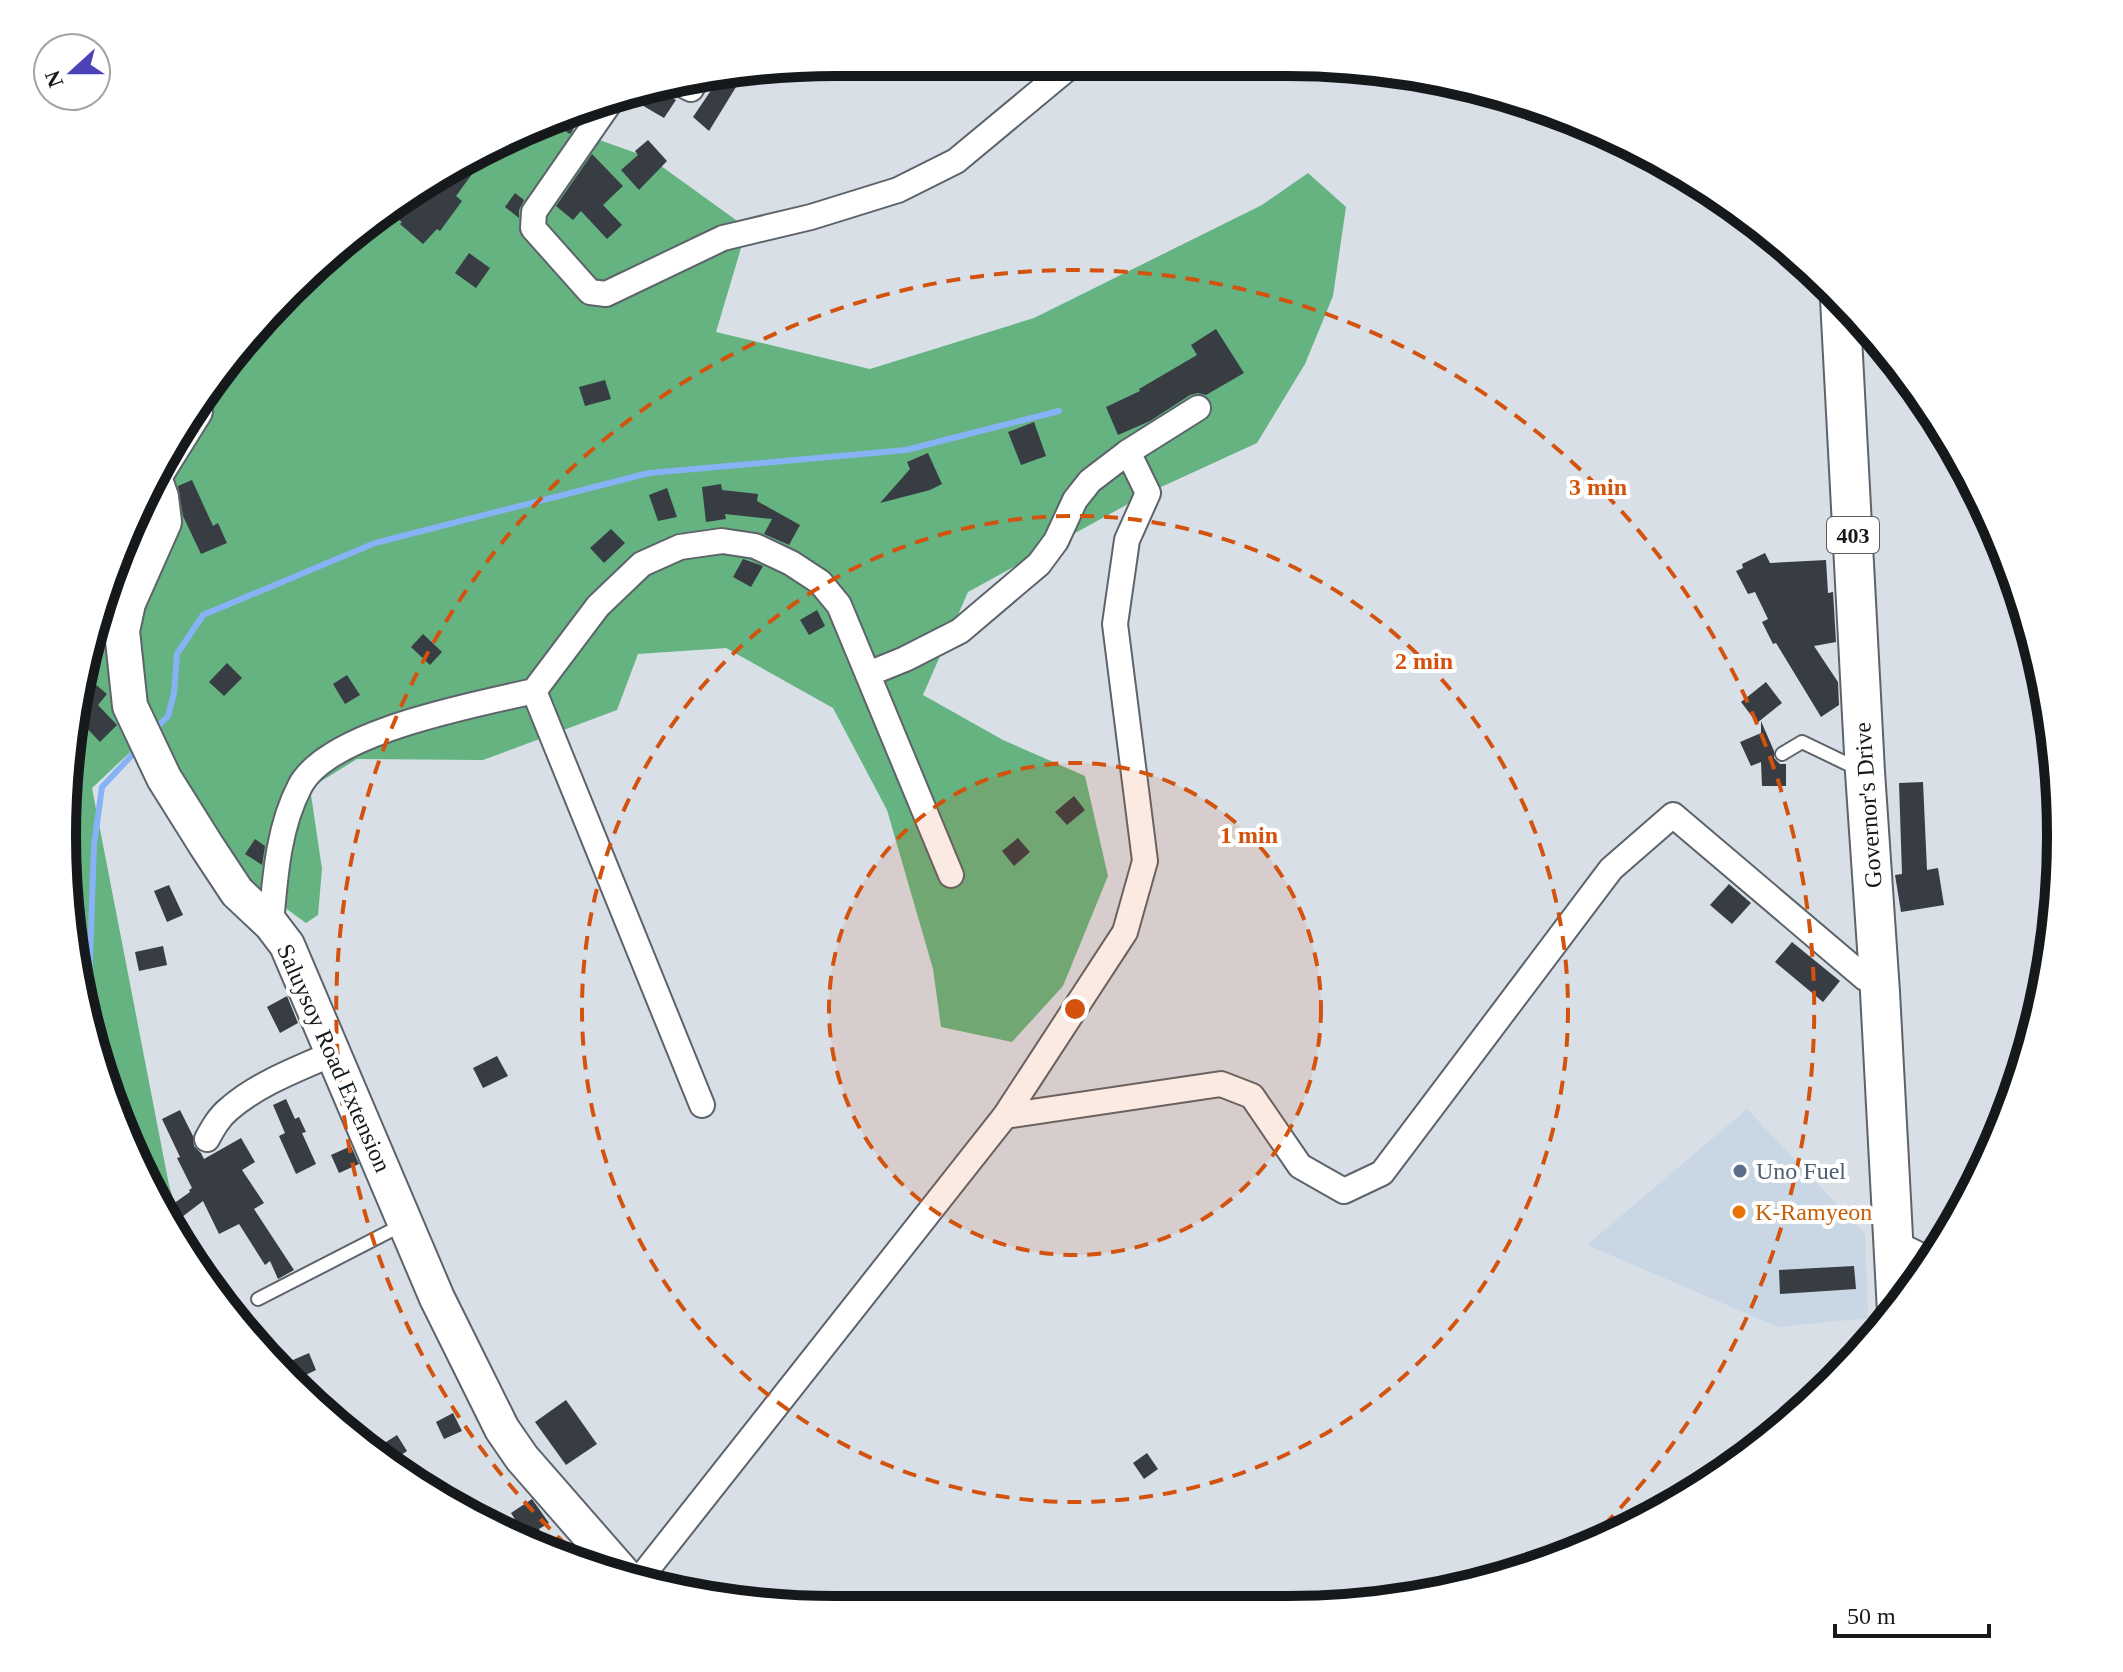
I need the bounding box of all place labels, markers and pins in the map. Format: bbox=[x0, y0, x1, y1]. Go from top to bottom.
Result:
centre of rings bbox=[1061, 995, 1089, 1023]
place label: Uno Fuel bbox=[1756, 1158, 1846, 1184]
marker: Uno Fuel bbox=[1731, 1162, 1749, 1180]
place label: K-Ramyeon bbox=[1755, 1199, 1872, 1225]
marker: K-Ramyeon bbox=[1730, 1203, 1748, 1221]

